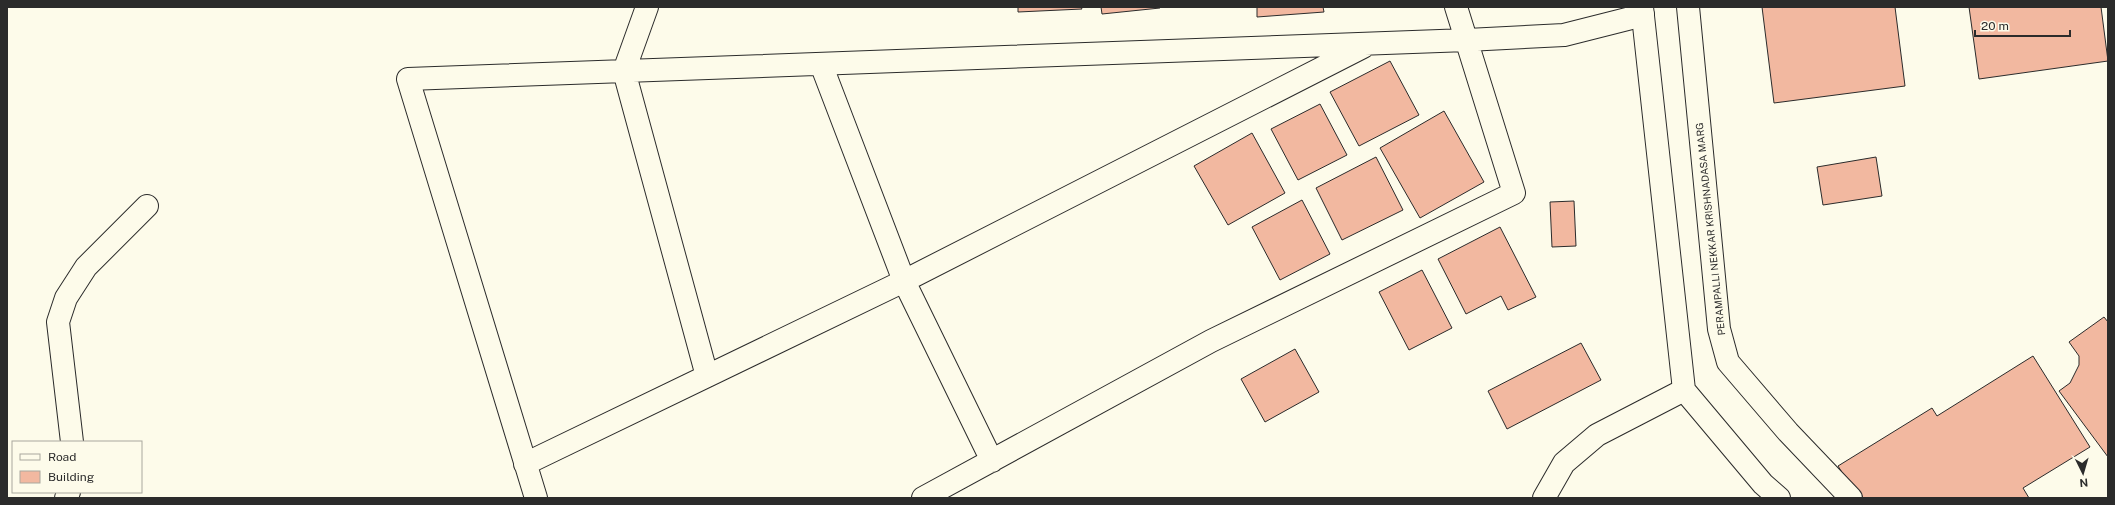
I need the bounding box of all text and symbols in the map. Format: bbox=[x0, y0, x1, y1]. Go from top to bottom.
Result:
scale bar bbox=[1975, 12, 2070, 38]
text: 20 m bbox=[1981, 19, 2009, 33]
street label: PERAMPALLI NEKKAR KRISHNADASA MARG bbox=[1693, 122, 1727, 336]
legend bbox=[12, 441, 142, 493]
text: Road bbox=[48, 450, 76, 464]
north arrow bbox=[2063, 453, 2103, 493]
text: Building bbox=[48, 470, 94, 484]
text: N bbox=[2079, 477, 2089, 489]

